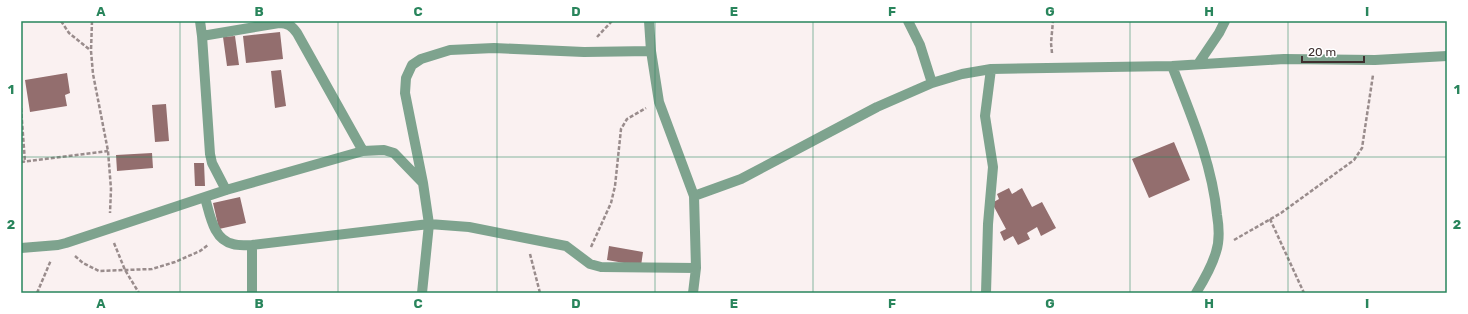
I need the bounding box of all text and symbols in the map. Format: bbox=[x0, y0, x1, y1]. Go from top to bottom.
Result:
text: A bbox=[96, 4, 106, 19]
text: B bbox=[254, 4, 264, 19]
text: C bbox=[413, 4, 423, 19]
text: D bbox=[571, 4, 581, 19]
text: E bbox=[730, 4, 738, 19]
text: F bbox=[888, 4, 896, 19]
text: G bbox=[1045, 4, 1055, 19]
text: H bbox=[1204, 4, 1214, 19]
text: I bbox=[1365, 4, 1369, 19]
scale bar bbox=[1302, 38, 1364, 64]
text: 20 m bbox=[1308, 45, 1336, 59]
text: 1 bbox=[8, 82, 14, 97]
text: 1 bbox=[1454, 82, 1460, 97]
text: 2 bbox=[7, 217, 15, 232]
text: 2 bbox=[1453, 217, 1461, 232]
text: A bbox=[96, 296, 106, 311]
text: B bbox=[254, 296, 264, 311]
text: C bbox=[413, 296, 423, 311]
text: D bbox=[571, 296, 581, 311]
text: E bbox=[730, 296, 738, 311]
text: F bbox=[888, 296, 896, 311]
text: G bbox=[1045, 296, 1055, 311]
text: H bbox=[1204, 296, 1214, 311]
text: I bbox=[1365, 296, 1369, 311]

